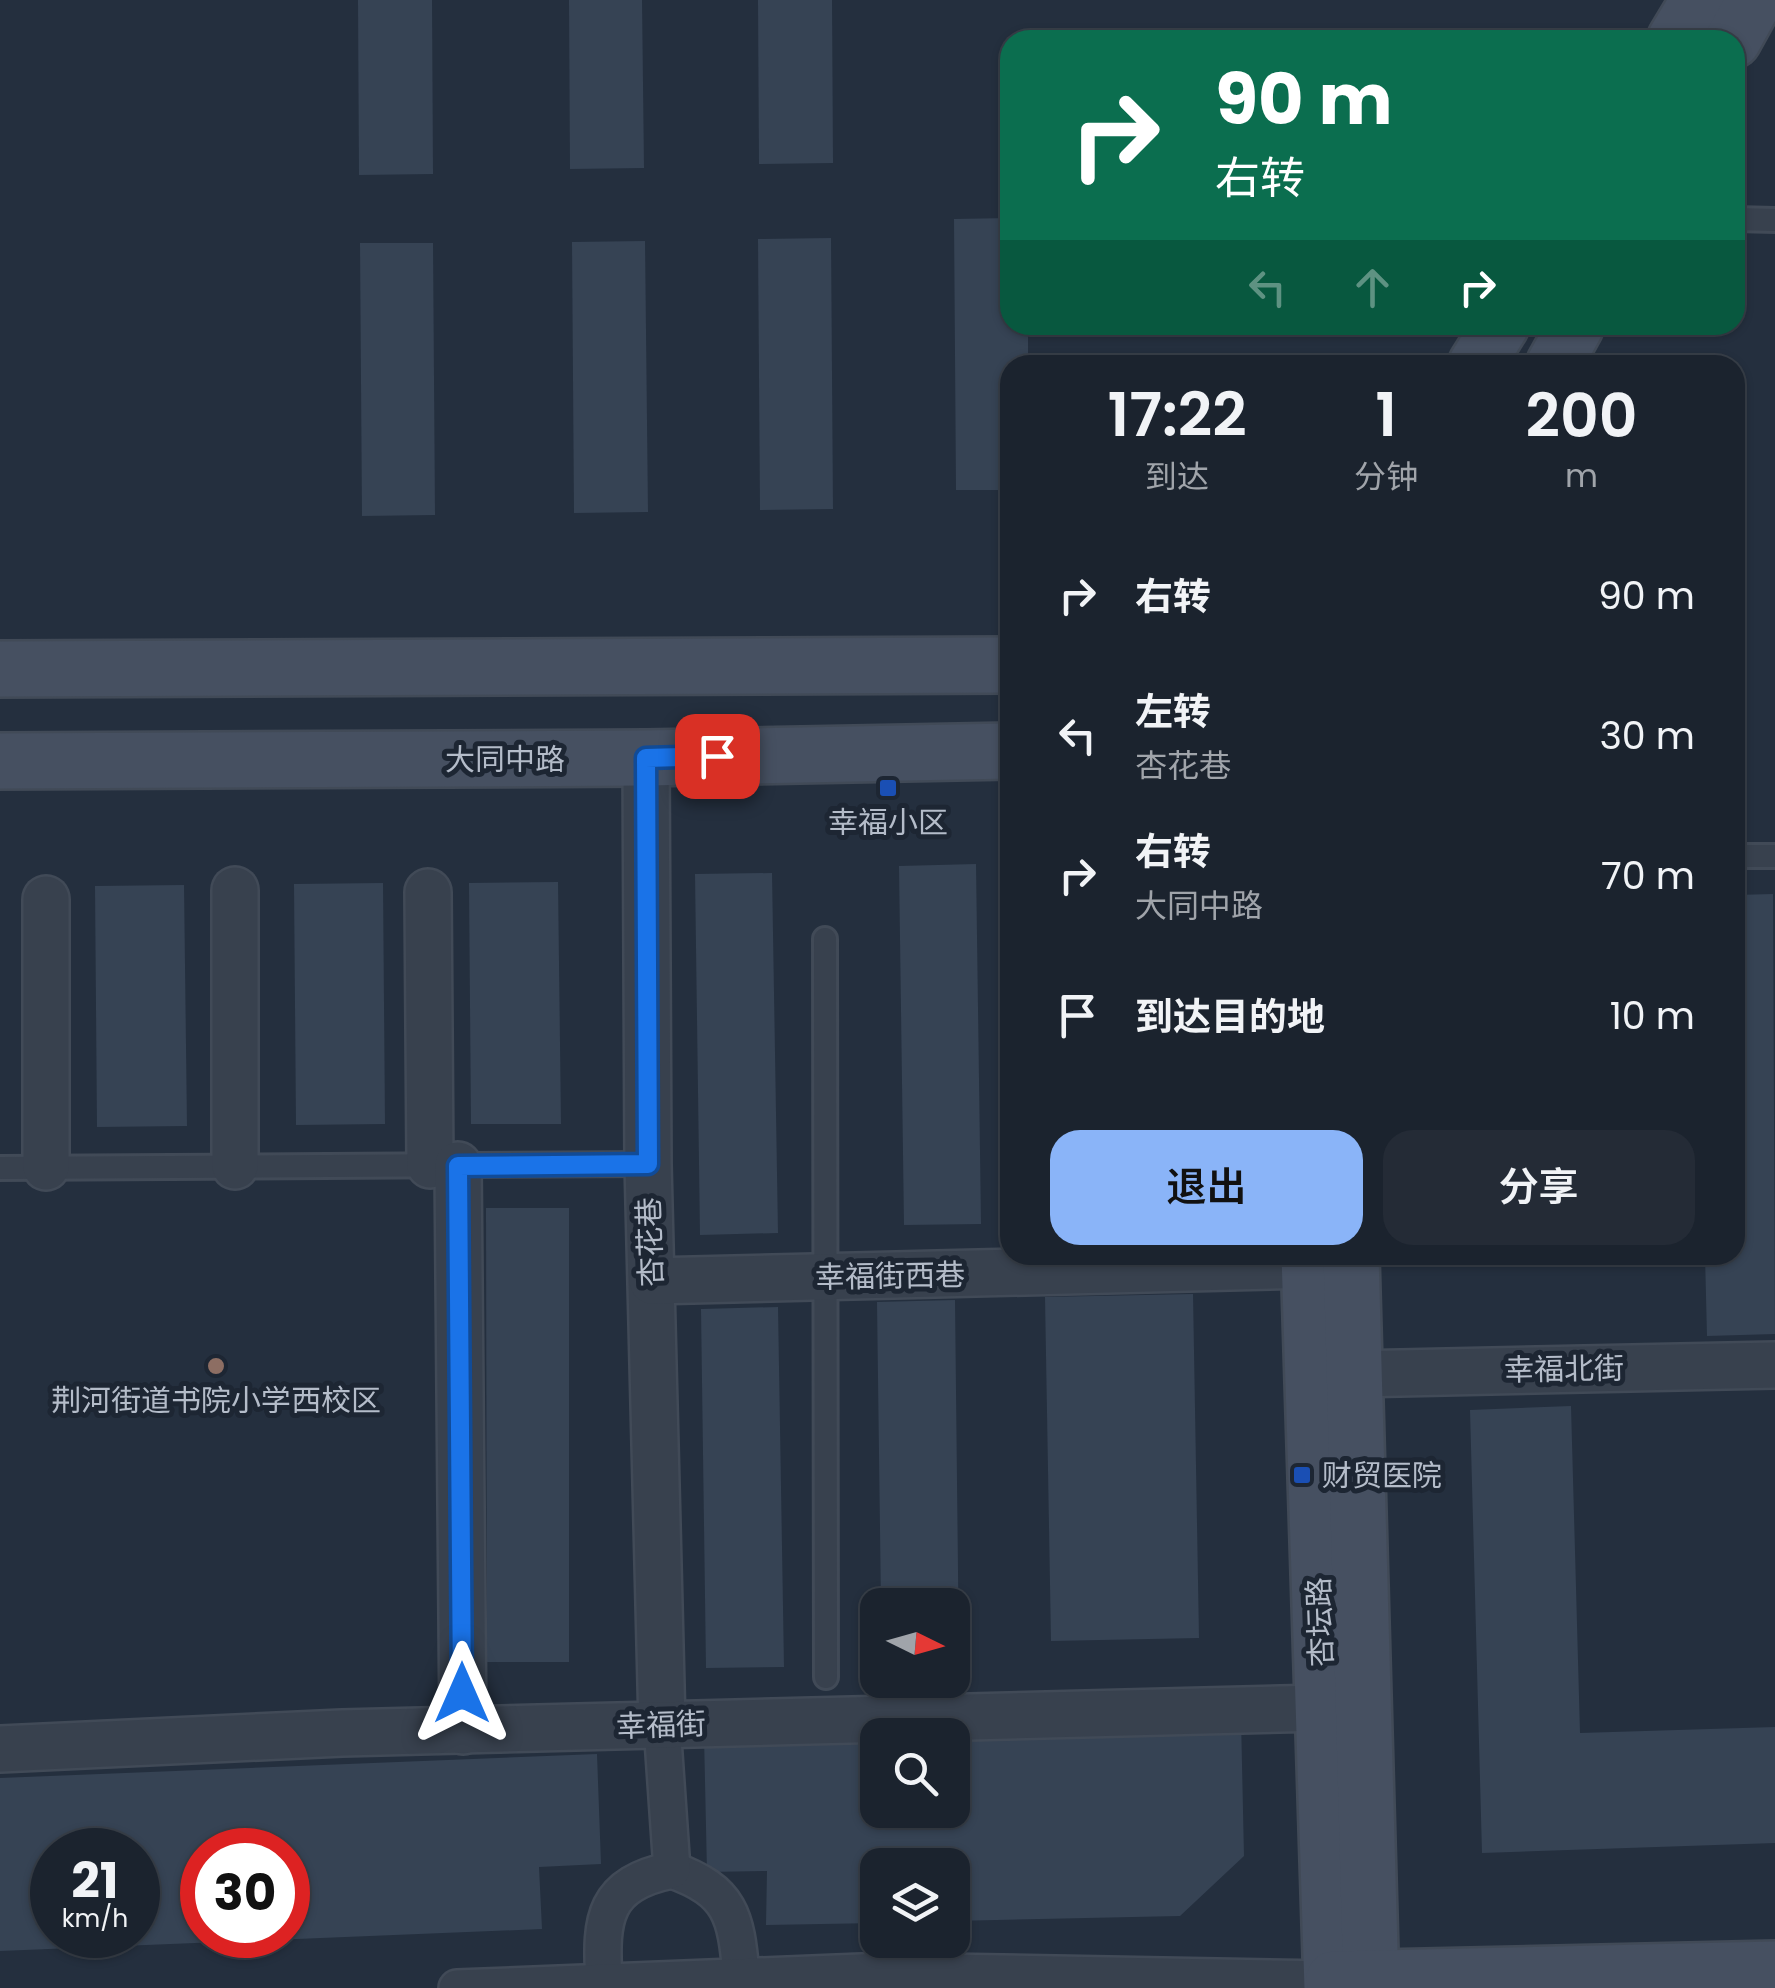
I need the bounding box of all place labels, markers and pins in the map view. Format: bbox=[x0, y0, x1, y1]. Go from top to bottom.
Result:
pin bbox=[675, 714, 760, 799]
marker: 幸福小区 bbox=[877, 777, 899, 799]
place label: 幸福小区 bbox=[828, 801, 948, 844]
marker: 荆河街道书院小学西校区 bbox=[205, 1355, 227, 1377]
place label: 荆河街道书院小学西校区 bbox=[51, 1379, 381, 1422]
place label: 财贸医院 bbox=[1322, 1454, 1442, 1497]
marker: 财贸医院 bbox=[1291, 1464, 1313, 1486]

